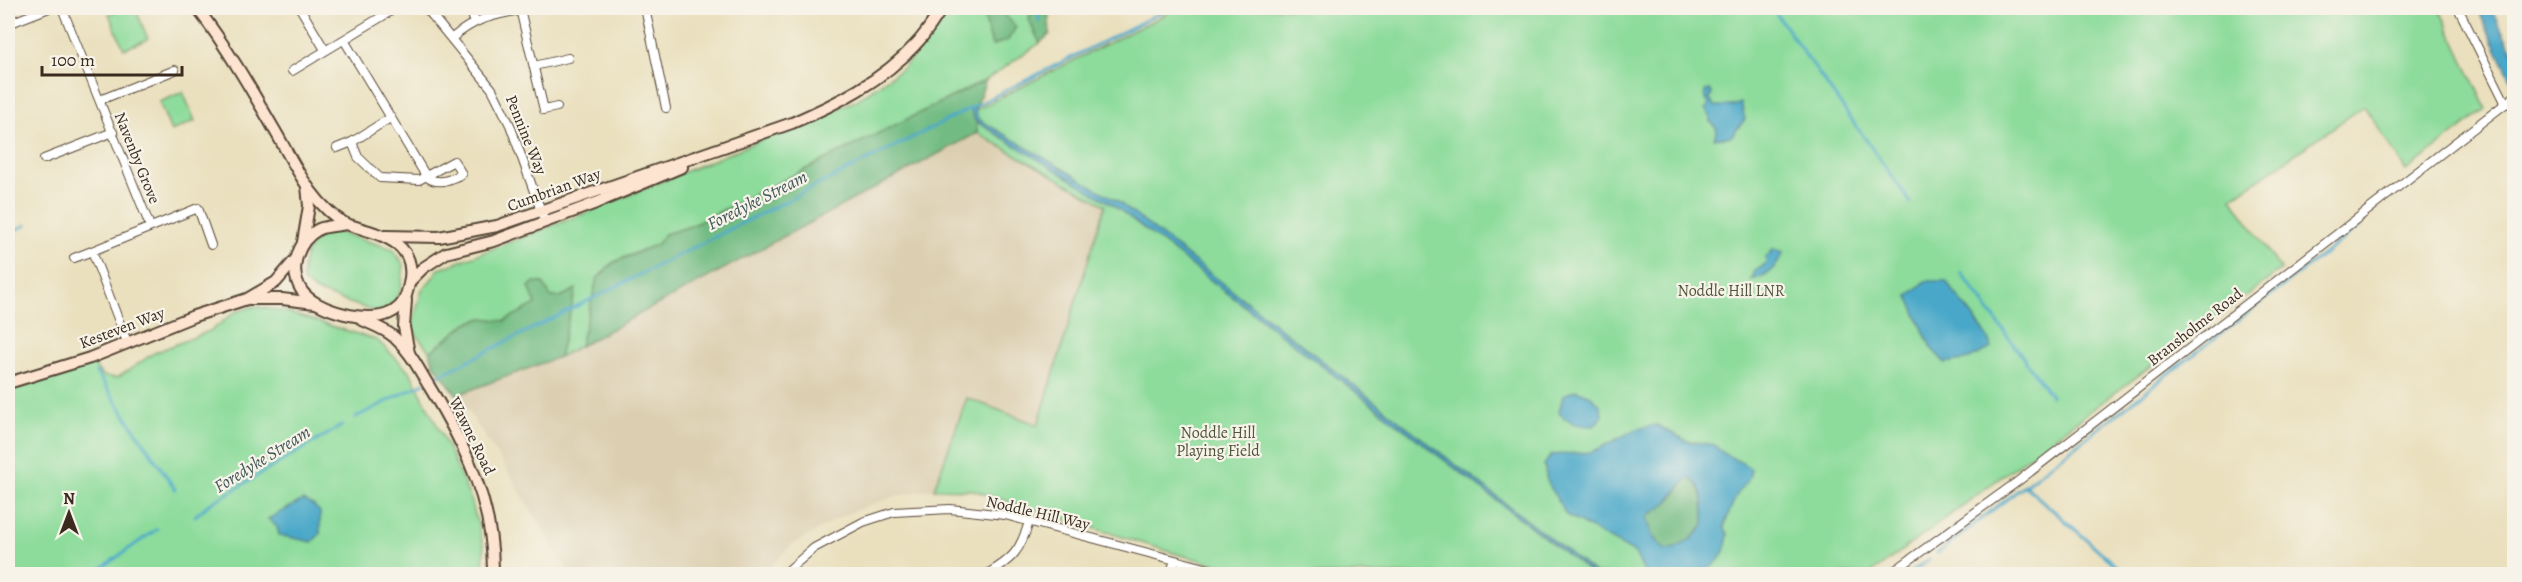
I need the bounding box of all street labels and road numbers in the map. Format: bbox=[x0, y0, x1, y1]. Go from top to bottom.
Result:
street label: Pennine Way bbox=[500, 92, 552, 179]
street label: Navenby Grove bbox=[109, 109, 165, 207]
street label: Cumbrian Way bbox=[504, 163, 605, 217]
street label: Bransholme Road bbox=[2143, 283, 2248, 371]
street label: Kesteven Way bbox=[76, 301, 169, 354]
street label: Wawne Road bbox=[443, 392, 501, 479]
street label: Noddle Hill Way bbox=[984, 490, 1093, 536]

